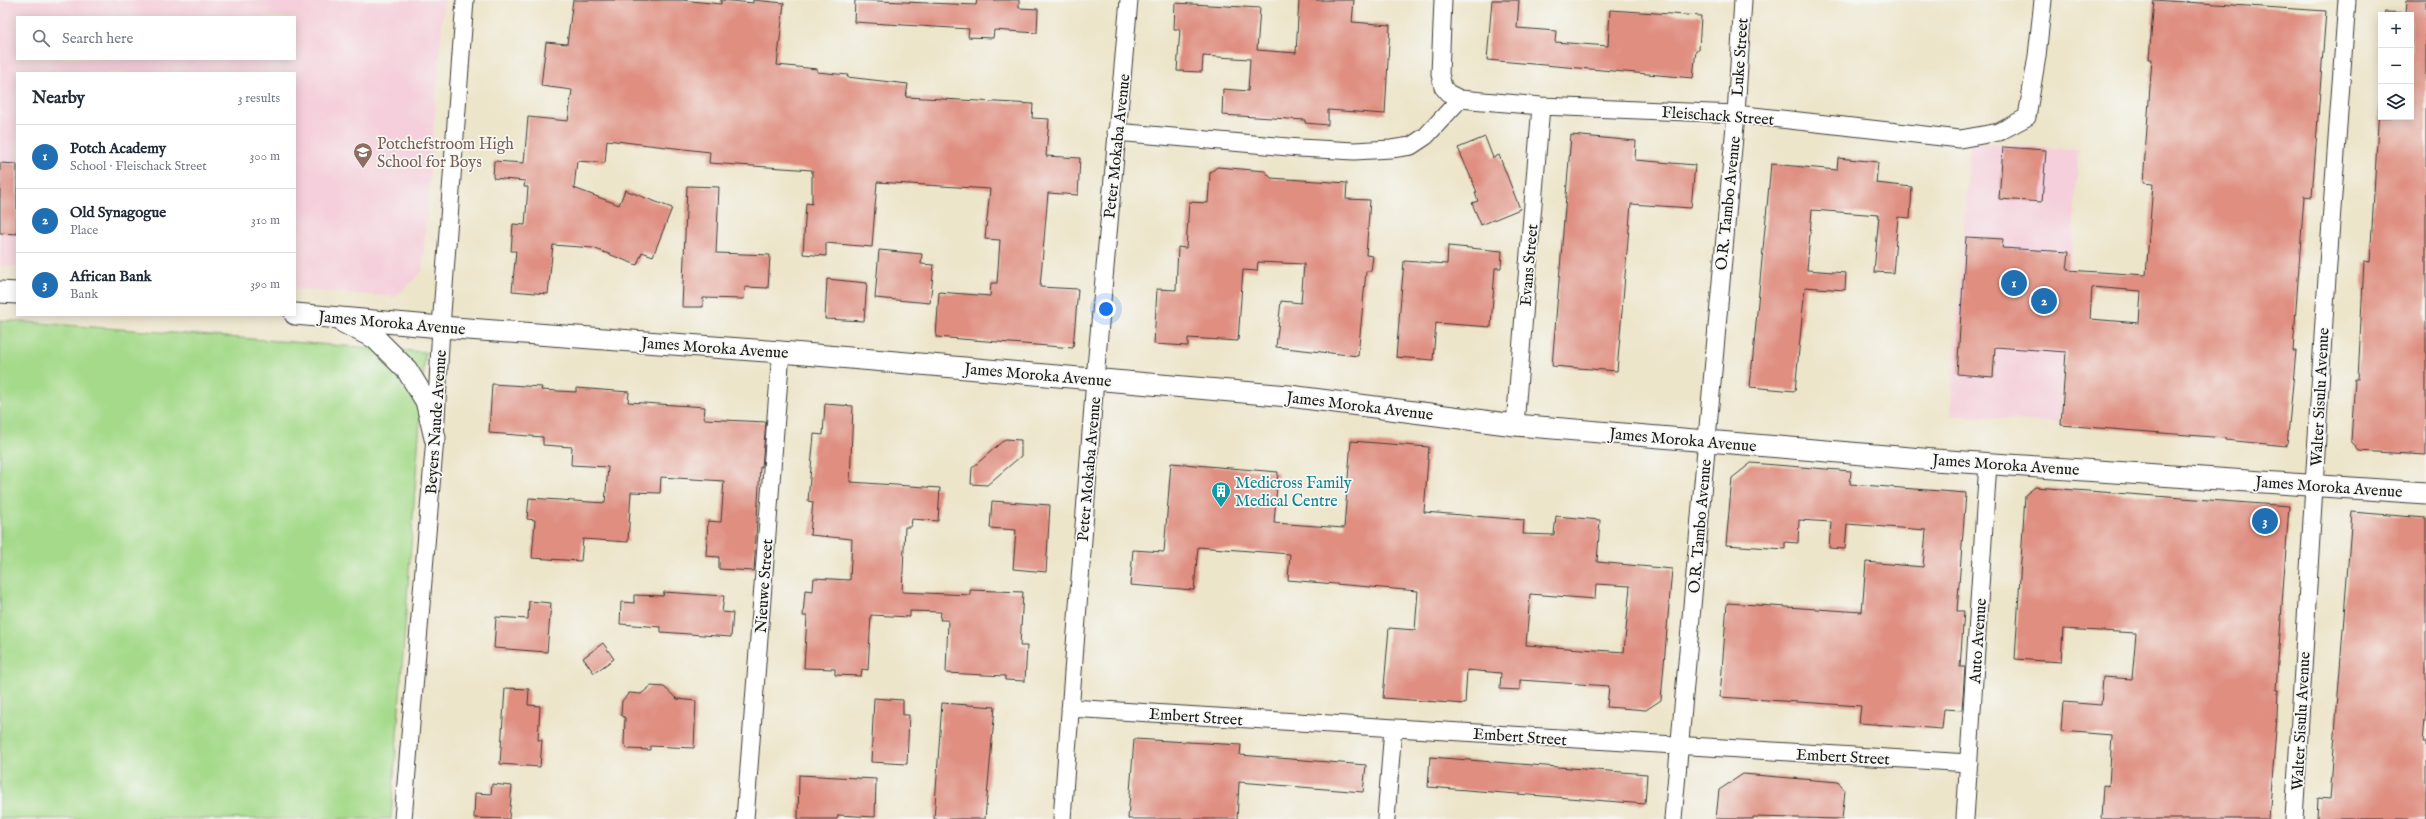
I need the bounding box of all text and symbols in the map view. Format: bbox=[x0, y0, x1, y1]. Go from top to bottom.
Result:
map controls bbox=[2378, 12, 2414, 120]
button: + bbox=[2378, 12, 2414, 48]
search box bbox=[16, 16, 296, 60]
street label: Luke Street bbox=[1728, 17, 1754, 97]
icon: search bbox=[30, 27, 52, 49]
text: Search here bbox=[62, 29, 133, 48]
button: − bbox=[2378, 48, 2414, 84]
street label: Peter Mokaba Avenue bbox=[1100, 73, 1136, 220]
button: layers bbox=[2378, 84, 2414, 120]
text: Nearby bbox=[32, 88, 85, 109]
text: 3 results bbox=[238, 90, 280, 107]
street label: Fleischack Street bbox=[1661, 103, 1775, 131]
place label: Potchefstroom High School for Boys bbox=[377, 135, 514, 173]
street label: O.R. Tambo Avenue bbox=[1712, 135, 1746, 271]
text: Potch Academy bbox=[70, 139, 166, 158]
school or university icon: Potchefstroom High School for Boys bbox=[352, 141, 374, 169]
text: 1 bbox=[43, 148, 47, 165]
text: 300 m bbox=[249, 148, 280, 165]
text: School · Fleischack Street bbox=[70, 158, 207, 175]
text: Old Synagogue bbox=[70, 203, 166, 222]
text: 2 bbox=[42, 212, 48, 229]
text: 310 m bbox=[251, 212, 280, 229]
text: Place bbox=[70, 222, 98, 239]
street label: Evans Street bbox=[1516, 223, 1544, 307]
text: African Bank bbox=[70, 267, 152, 286]
pin: 1 bbox=[2001, 268, 2027, 298]
text: 3 bbox=[43, 276, 47, 293]
text: 390 m bbox=[250, 276, 280, 293]
text: Bank bbox=[70, 286, 98, 303]
pin: 2 bbox=[2031, 286, 2057, 316]
your location bbox=[1096, 299, 1116, 319]
street label: James Moroka Avenue bbox=[315, 307, 466, 340]
street label: Walter Sisulu Avenue bbox=[2307, 327, 2335, 467]
street label: James Moroka Avenue bbox=[639, 334, 789, 364]
street label: Beyers Naude Avenue bbox=[422, 349, 452, 495]
street label: James Moroka Avenue bbox=[961, 359, 1112, 392]
street label: James Moroka Avenue bbox=[1283, 388, 1434, 426]
street label: Peter Mokaba Avenue bbox=[1074, 396, 1106, 542]
street label: James Moroka Avenue bbox=[1606, 424, 1757, 457]
street label: James Moroka Avenue bbox=[1930, 451, 2080, 481]
street label: O.R. Tambo Avenue bbox=[1685, 458, 1717, 594]
street label: James Moroka Avenue bbox=[2253, 473, 2403, 503]
place label: Medicross Family Medical Centre bbox=[1235, 474, 1352, 512]
building icon: Medicross Family Medical Centre bbox=[1210, 480, 1232, 508]
pin: 3 bbox=[2252, 506, 2278, 536]
street label: Nieuwe Street bbox=[752, 538, 778, 634]
street label: Auto Avenue bbox=[1966, 598, 1992, 686]
street label: Walter Sisulu Avenue bbox=[2288, 651, 2316, 791]
street label: Embert Street bbox=[1148, 705, 1244, 731]
street label: Embert Street bbox=[1472, 725, 1568, 751]
street label: Embert Street bbox=[1795, 746, 1891, 770]

